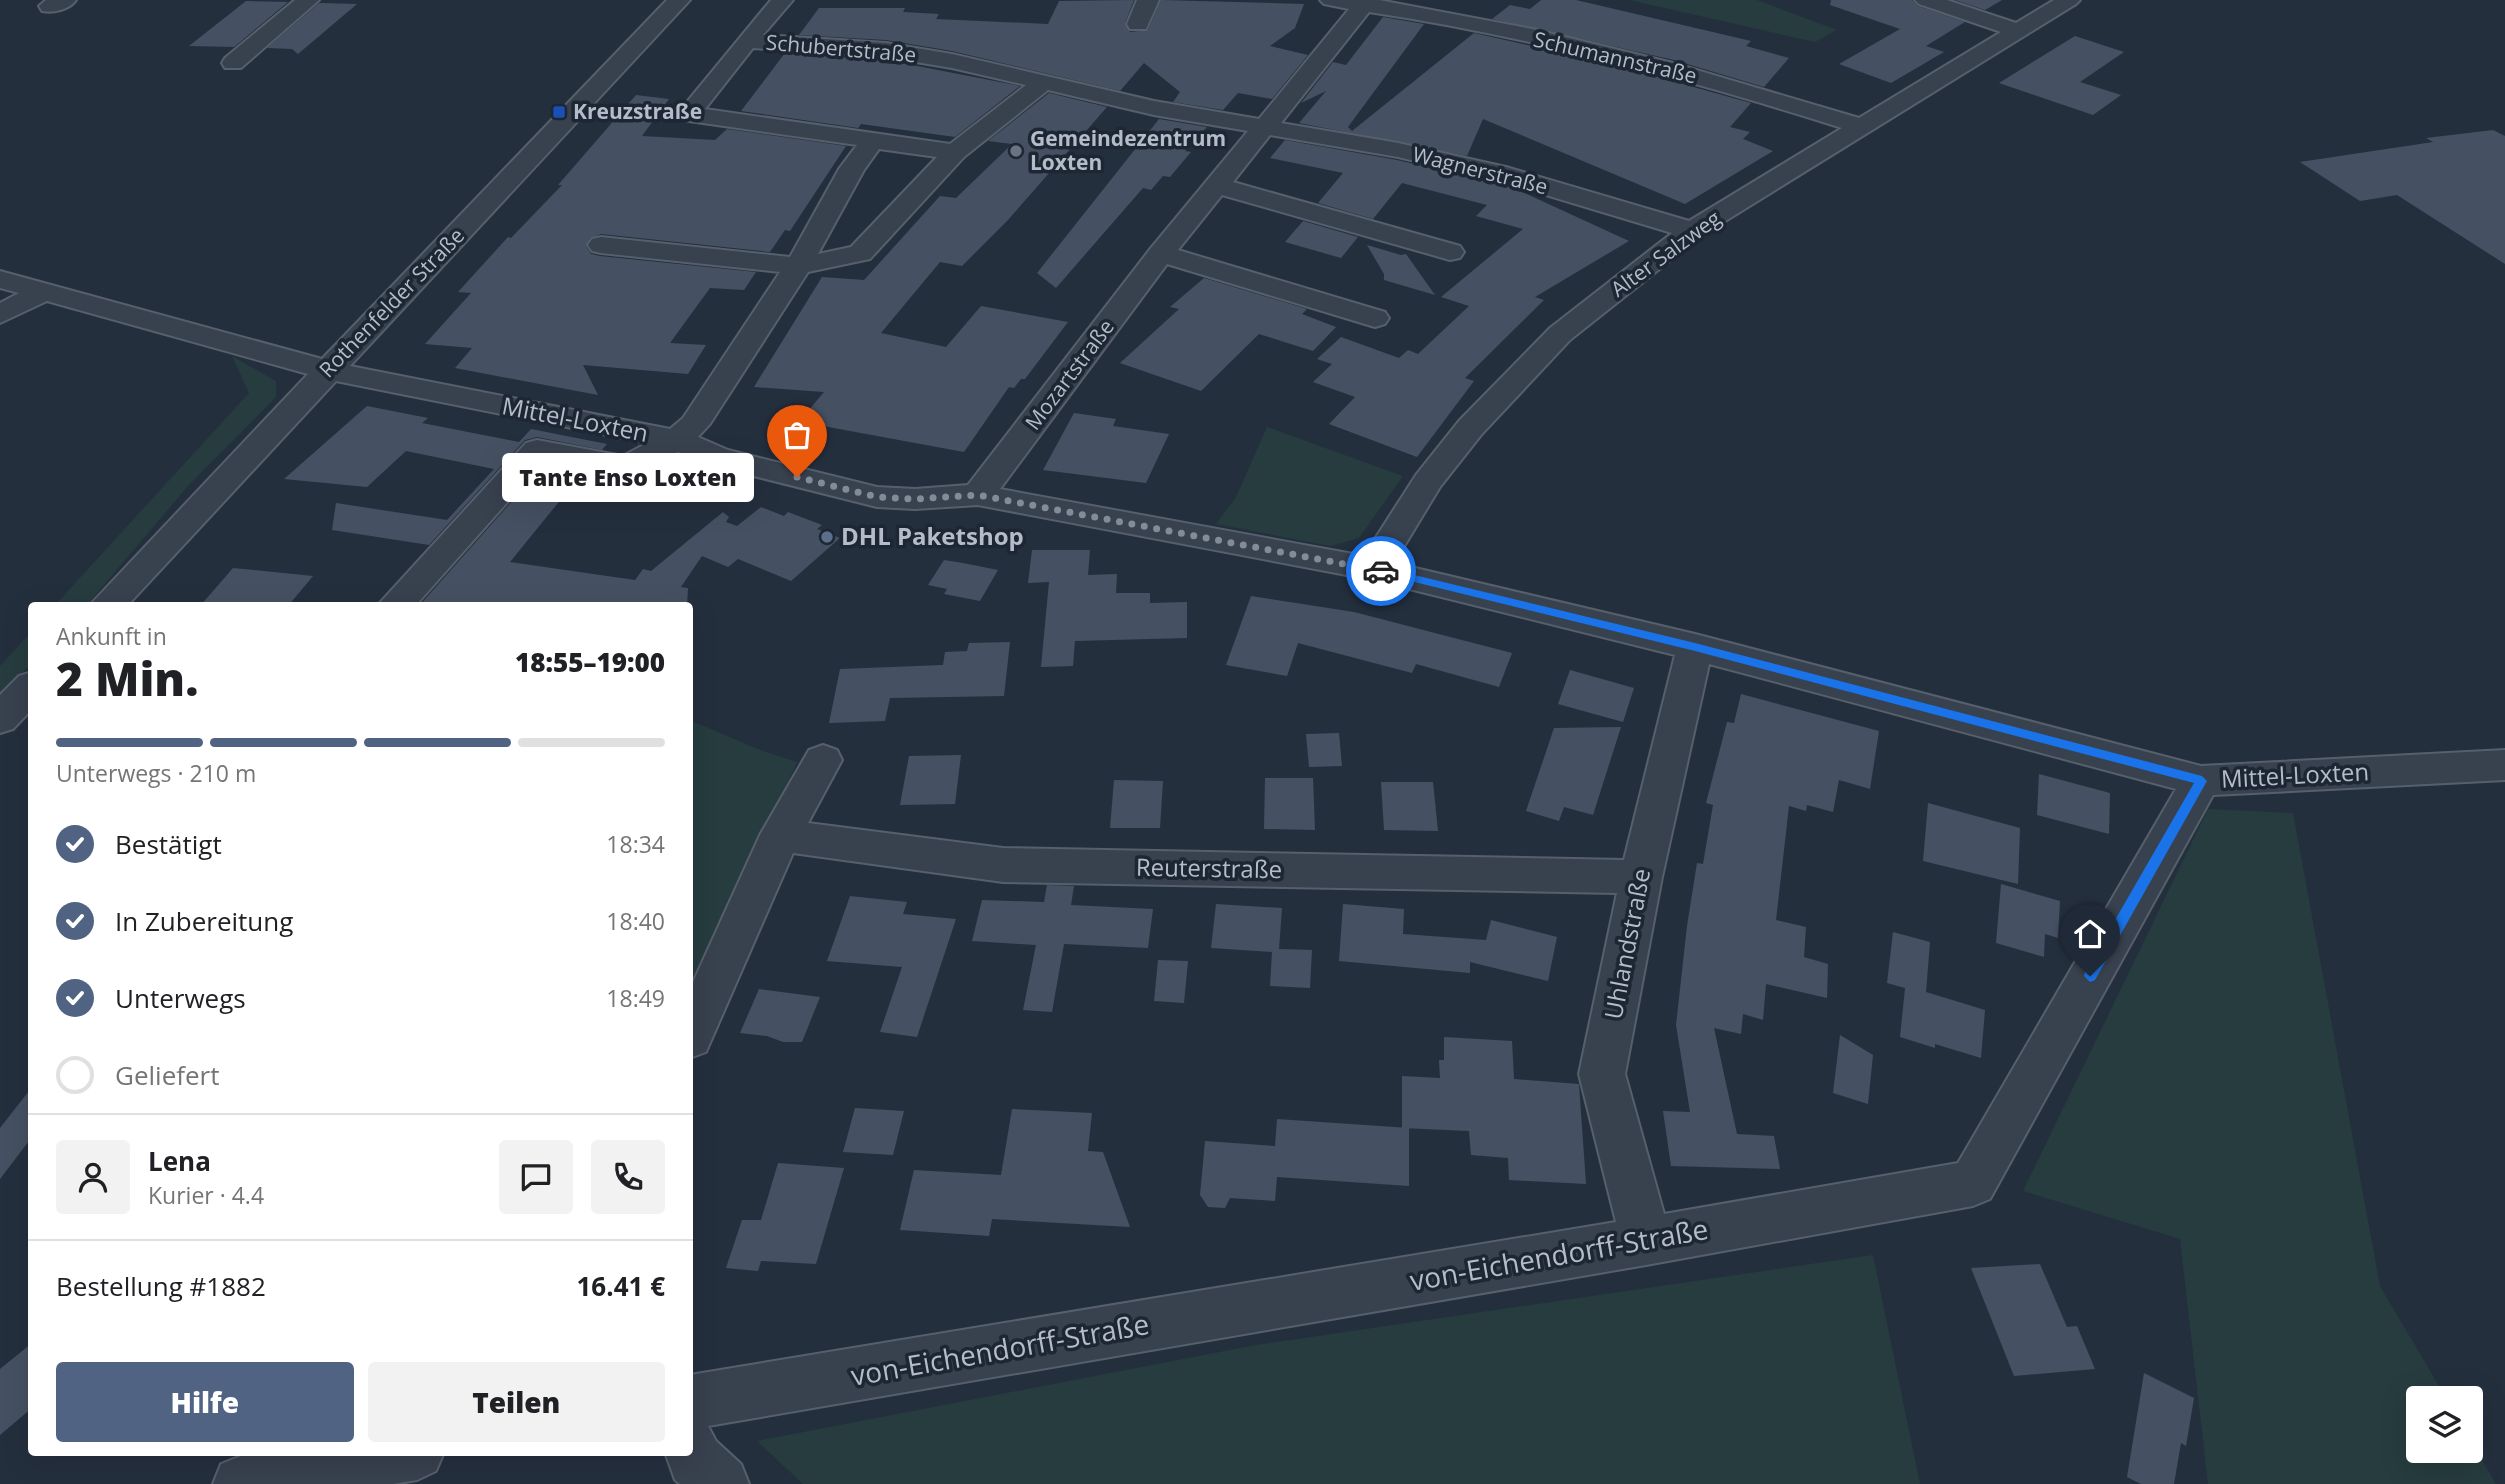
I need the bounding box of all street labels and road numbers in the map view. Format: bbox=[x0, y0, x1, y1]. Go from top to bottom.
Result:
street label: Schumannstraße bbox=[1531, 25, 1700, 89]
street label: Schubertstraße bbox=[765, 27, 917, 69]
street label: Wagnerstraße bbox=[1410, 140, 1551, 200]
street label: Alter Salzweg bbox=[1605, 204, 1726, 303]
street label: Rothenfelder Straße bbox=[313, 222, 470, 383]
street label: Mozartstraße bbox=[1018, 313, 1120, 435]
street label: Mittel-Loxten bbox=[499, 388, 651, 449]
street label: Mittel-Loxten bbox=[2220, 754, 2370, 795]
street label: Reuterstraße bbox=[1136, 850, 1283, 885]
street label: Uhlandstraße bbox=[1596, 866, 1657, 1022]
street label: von-Eichendorff-Straße bbox=[1407, 1209, 1711, 1299]
street label: von-Eichendorff-Straße bbox=[848, 1304, 1152, 1394]

